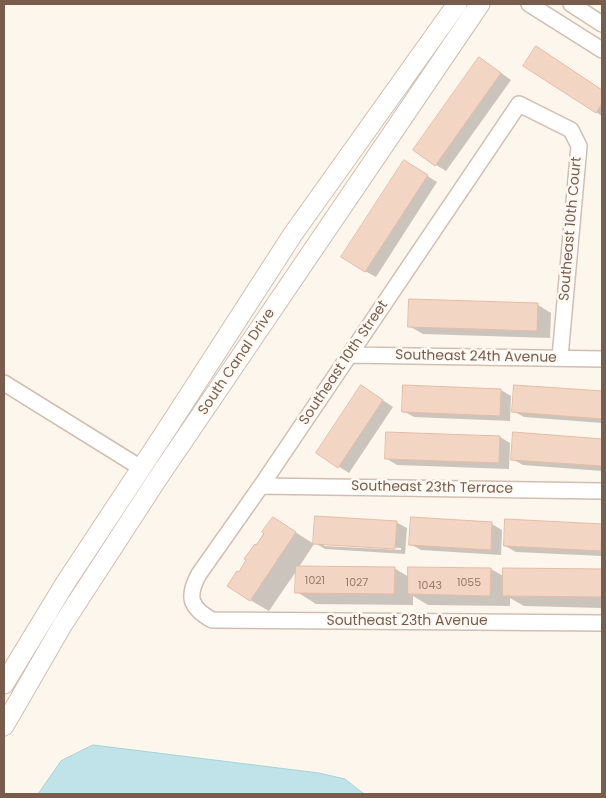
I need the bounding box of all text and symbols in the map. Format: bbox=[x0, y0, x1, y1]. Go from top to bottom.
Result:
street label: Southeast 10th Court bbox=[556, 156, 586, 302]
street label: Southeast 10th Street bbox=[296, 298, 392, 428]
street label: South Canal Drive bbox=[195, 306, 279, 418]
street label: Southeast 24th Avenue bbox=[395, 347, 557, 367]
street label: Southeast 23th Terrace bbox=[351, 478, 513, 498]
house number: 1021 bbox=[305, 574, 325, 588]
house number: 1027 bbox=[346, 576, 368, 590]
house number: 1055 bbox=[457, 576, 481, 590]
house number: 1043 bbox=[418, 579, 442, 593]
street label: Southeast 23th Avenue bbox=[326, 613, 488, 629]

